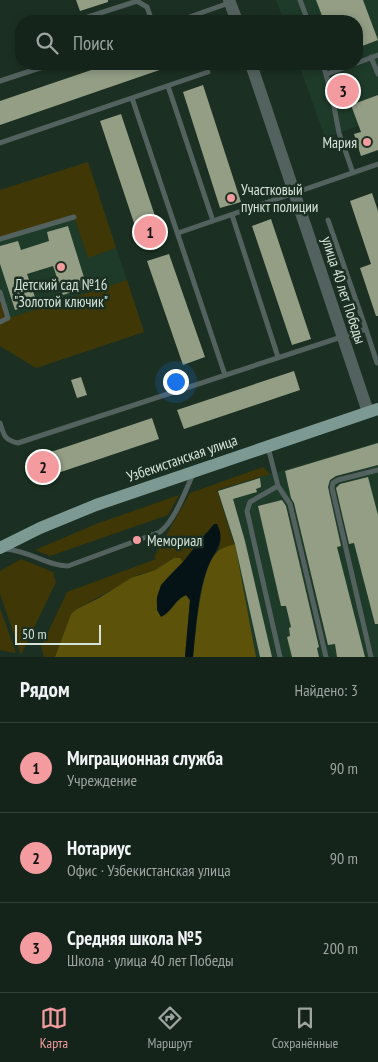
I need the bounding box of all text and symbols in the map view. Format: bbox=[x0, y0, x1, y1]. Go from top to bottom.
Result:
search box bbox=[15, 15, 363, 70]
icon: search bbox=[33, 29, 61, 57]
text: Поиск bbox=[73, 31, 114, 55]
pin: 3 bbox=[327, 72, 359, 110]
place label: Мария bbox=[323, 133, 357, 152]
marker: Мария bbox=[361, 136, 373, 148]
place label: Участковый пункт полиции bbox=[241, 180, 318, 216]
marker: Участковый пункт полиции bbox=[225, 192, 237, 204]
pin: 1 bbox=[134, 213, 166, 251]
street label: улица 40 лет Победы bbox=[318, 234, 370, 346]
marker: Детский сад №16 "Золотой ключик" bbox=[55, 261, 67, 273]
place label: Детский сад №16 "Золотой ключик" bbox=[14, 275, 108, 311]
your location bbox=[163, 369, 189, 395]
street label: Узбекистанская улица bbox=[124, 430, 240, 486]
pin: 2 bbox=[27, 448, 59, 486]
place label: Мемориал bbox=[147, 531, 202, 550]
marker: Мемориал bbox=[131, 534, 143, 546]
scale bar bbox=[15, 622, 101, 645]
text: 50 m bbox=[22, 625, 47, 643]
text: Рядом bbox=[20, 676, 70, 703]
text: Найдено: 3 bbox=[295, 680, 358, 700]
text: Миграционная служба bbox=[67, 746, 223, 770]
text: 1 bbox=[32, 758, 40, 778]
text: 90 m bbox=[330, 758, 358, 778]
text: Учреждение bbox=[67, 770, 137, 790]
text: Нотариус bbox=[67, 836, 131, 860]
text: 2 bbox=[32, 848, 40, 868]
text: 90 m bbox=[330, 848, 358, 868]
text: Офис · Узбекистанская улица bbox=[67, 860, 231, 880]
text: Средняя школа №5 bbox=[67, 926, 203, 950]
text: 3 bbox=[32, 938, 40, 958]
text: 200 m bbox=[323, 938, 358, 958]
text: Школа · улица 40 лет Победы bbox=[67, 950, 234, 970]
tab: Карта bbox=[40, 1004, 68, 1052]
tab: Маршрут bbox=[148, 1004, 192, 1052]
tab: Сохранённые bbox=[272, 1004, 338, 1052]

